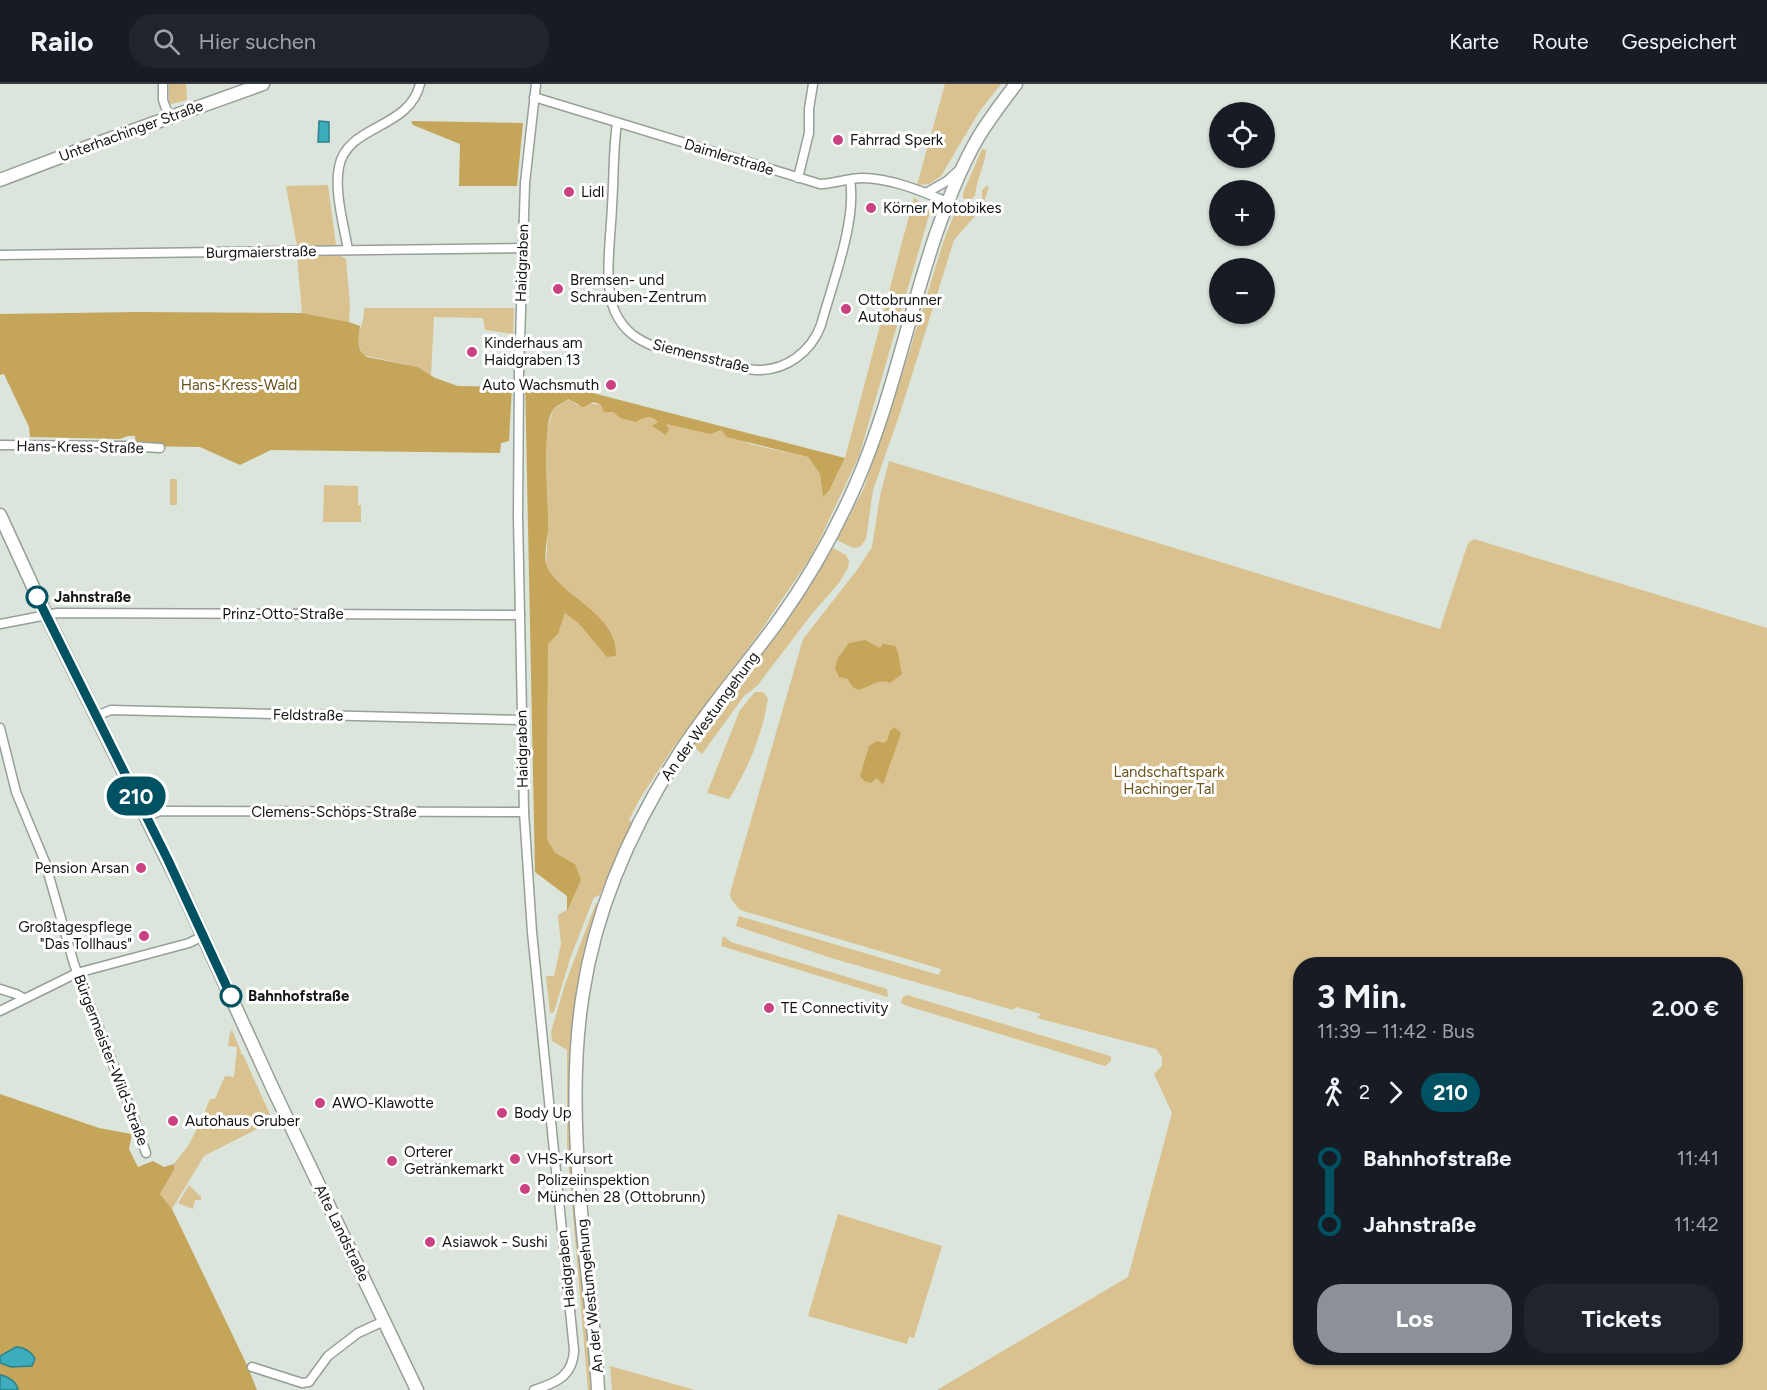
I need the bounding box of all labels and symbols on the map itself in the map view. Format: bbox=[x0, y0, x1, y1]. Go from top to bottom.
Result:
street label: Unterhachinger Straße bbox=[56, 97, 206, 165]
place label: Fahrrad Sperk bbox=[850, 131, 944, 149]
marker: Fahrrad Sperk bbox=[831, 133, 845, 147]
street label: Daimlerstraße bbox=[682, 135, 776, 179]
place label: Lidl bbox=[581, 183, 604, 201]
marker: Lidl bbox=[562, 185, 576, 199]
place label: Körner Motobikes bbox=[883, 199, 1001, 217]
marker: Körner Motobikes bbox=[864, 201, 878, 215]
street label: Haidgraben bbox=[512, 224, 532, 302]
street label: Burgmaierstraße bbox=[206, 242, 316, 262]
place label: Bremsen- und Schrauben-Zentrum bbox=[570, 271, 706, 306]
marker: Bremsen- und Schrauben-Zentrum bbox=[551, 282, 565, 296]
place label: Ottobrunner Autohaus bbox=[858, 291, 942, 326]
marker: Ottobrunner Autohaus bbox=[839, 302, 853, 316]
place label: Kinderhaus am Haidgraben 13 bbox=[484, 334, 583, 369]
street label: Siemensstraße bbox=[651, 335, 751, 377]
marker: Kinderhaus am Haidgraben 13 bbox=[465, 345, 479, 359]
park label: Hans-Kress-Wald bbox=[181, 376, 297, 394]
place label: Auto Wachsmuth bbox=[482, 376, 599, 394]
marker: Auto Wachsmuth bbox=[604, 378, 618, 392]
street label: Hans-Kress-Straße bbox=[16, 437, 144, 457]
marker: Jahnstraße bbox=[26, 586, 48, 608]
place label: Jahnstraße bbox=[54, 588, 132, 606]
street label: Prinz-Otto-Straße bbox=[222, 605, 344, 623]
street label: An der Westumgehung bbox=[657, 648, 763, 784]
street label: Feldstraße bbox=[273, 705, 343, 725]
street label: Haidgraben bbox=[512, 710, 532, 788]
park label: Landschaftspark Hachinger Tal bbox=[1114, 763, 1225, 798]
line badge: 210 bbox=[102, 776, 170, 816]
street label: Clemens-Schöps-Straße bbox=[251, 803, 417, 821]
place label: Pension Arsan bbox=[34, 859, 129, 877]
marker: Pension Arsan bbox=[134, 861, 148, 875]
place label: Großtagespflege "Das Tollhaus" bbox=[18, 918, 132, 953]
marker: Großtagespflege "Das Tollhaus" bbox=[137, 929, 151, 943]
street label: Bürgermeister-Wild-Straße bbox=[70, 972, 152, 1148]
marker: Bahnhofstraße bbox=[220, 985, 242, 1007]
place label: Bahnhofstraße bbox=[248, 987, 350, 1005]
place label: TE Connectivity bbox=[781, 999, 889, 1017]
marker: TE Connectivity bbox=[762, 1001, 776, 1015]
place label: AWO-Klawotte bbox=[332, 1094, 434, 1112]
marker: AWO-Klawotte bbox=[313, 1096, 327, 1110]
place label: Body Up bbox=[514, 1104, 572, 1122]
marker: Body Up bbox=[495, 1106, 509, 1120]
place label: Autohaus Gruber bbox=[185, 1112, 300, 1130]
marker: Autohaus Gruber bbox=[166, 1114, 180, 1128]
place label: Orterer Getränkemarkt bbox=[404, 1143, 504, 1178]
place label: VHS-Kursort bbox=[527, 1150, 613, 1168]
marker: VHS-Kursort bbox=[508, 1152, 522, 1166]
marker: Orterer Getränkemarkt bbox=[385, 1154, 399, 1168]
place label: Polizeiinspektion München 28 (Ottobrunn) bbox=[537, 1171, 706, 1206]
street label: Alte Landstraße bbox=[311, 1182, 373, 1284]
marker: Polizeiinspektion München 28 (Ottobrunn) bbox=[518, 1182, 532, 1196]
street label: An der Westumgehung bbox=[573, 1218, 607, 1374]
street label: Haidgraben bbox=[553, 1229, 579, 1309]
place label: Asiawok - Sushi bbox=[442, 1233, 548, 1251]
marker: Asiawok - Sushi bbox=[423, 1235, 437, 1249]

